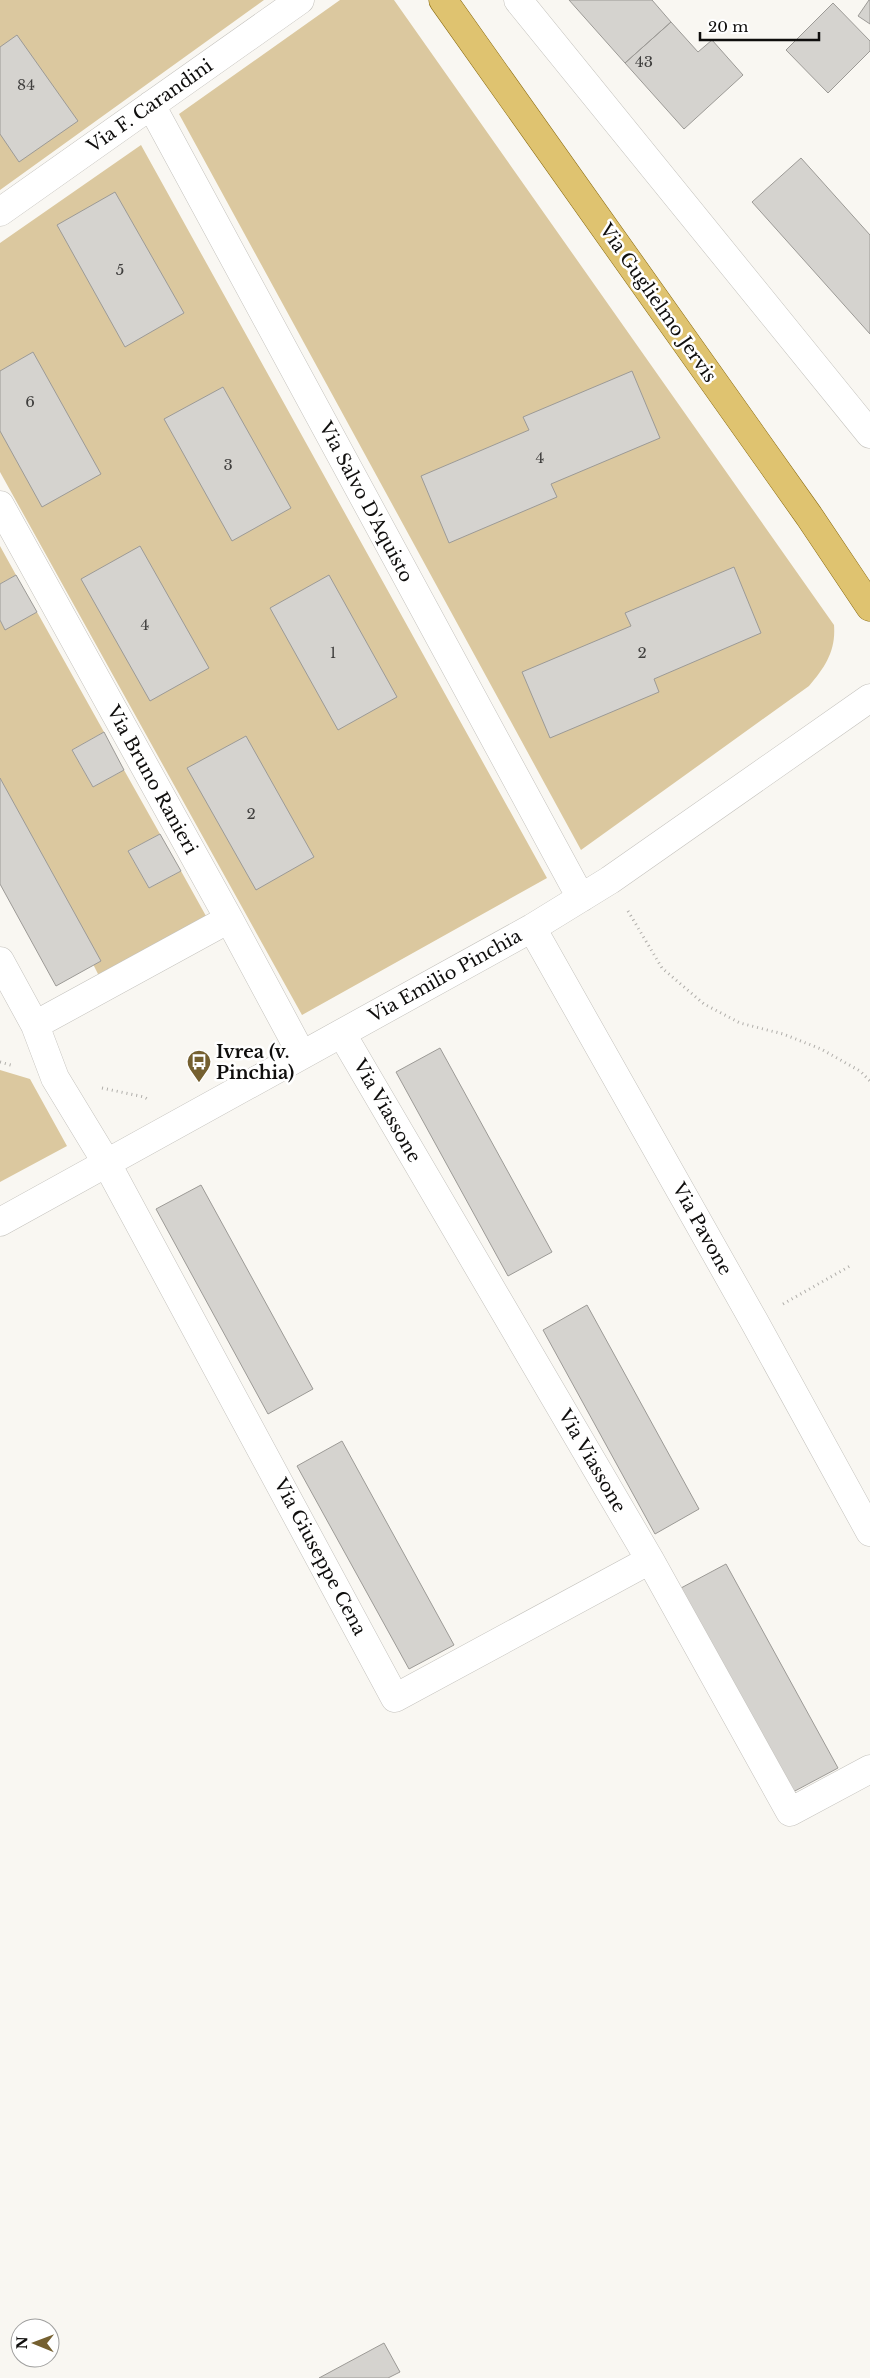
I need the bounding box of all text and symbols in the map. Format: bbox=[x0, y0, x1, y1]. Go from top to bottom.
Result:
scale bar bbox=[700, 10, 819, 42]
text: 20 m bbox=[708, 17, 748, 36]
house number: 43 bbox=[635, 52, 653, 71]
street label: Via F. Carandini bbox=[82, 55, 217, 158]
house number: 84 bbox=[17, 75, 35, 94]
street label: Via Guglielmo Jervis bbox=[594, 219, 721, 387]
house number: 5 bbox=[116, 260, 124, 279]
house number: 6 bbox=[25, 392, 35, 411]
street label: Via Salvo D'Aquisto bbox=[314, 417, 418, 586]
house number: 4 bbox=[536, 448, 544, 467]
house number: 3 bbox=[223, 455, 233, 474]
house number: 4 bbox=[141, 615, 149, 634]
house number: 1 bbox=[330, 643, 336, 662]
house number: 2 bbox=[637, 643, 647, 662]
street label: Via Bruno Ranieri bbox=[102, 701, 202, 858]
house number: 2 bbox=[246, 804, 256, 823]
street label: Via Emilio Pinchia bbox=[364, 925, 525, 1028]
place label: Ivrea (v. Pinchia) bbox=[216, 1041, 294, 1084]
bus stop icon: Ivrea (v. Pinchia) bbox=[186, 1049, 212, 1083]
street label: Via Viassone bbox=[348, 1055, 425, 1166]
street label: Via Pavone bbox=[667, 1178, 736, 1279]
street label: Via Viassone bbox=[553, 1405, 630, 1516]
street label: Via Giuseppe Cena bbox=[269, 1474, 371, 1639]
north arrow bbox=[10, 2318, 60, 2368]
text: N bbox=[13, 2336, 31, 2350]

